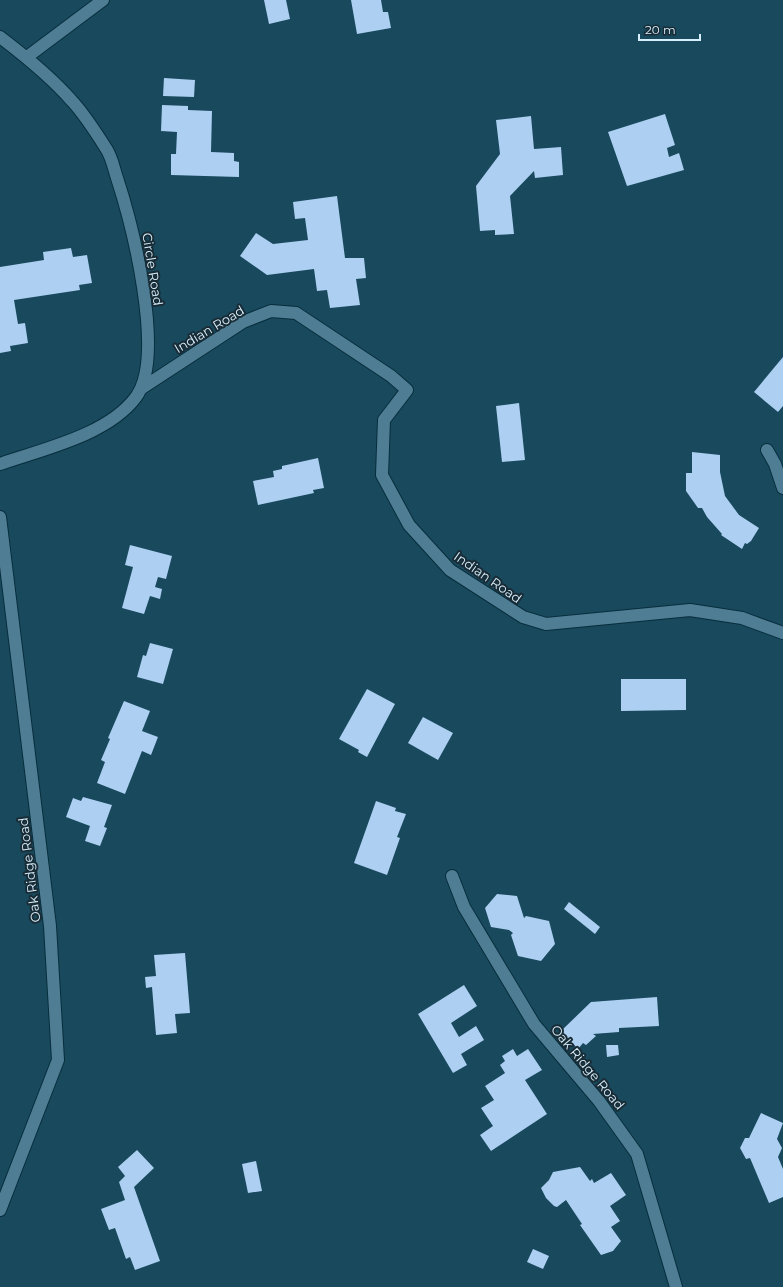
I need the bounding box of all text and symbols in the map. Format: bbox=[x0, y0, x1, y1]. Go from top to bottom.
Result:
scale bar bbox=[639, 16, 700, 42]
text: 20 m bbox=[645, 22, 676, 37]
street label: Circle Road bbox=[139, 231, 167, 307]
street label: Indian Road bbox=[171, 302, 247, 356]
street label: Indian Road bbox=[451, 548, 525, 606]
street label: Oak Ridge Road bbox=[15, 817, 43, 923]
street label: Oak Ridge Road bbox=[548, 1021, 628, 1113]

